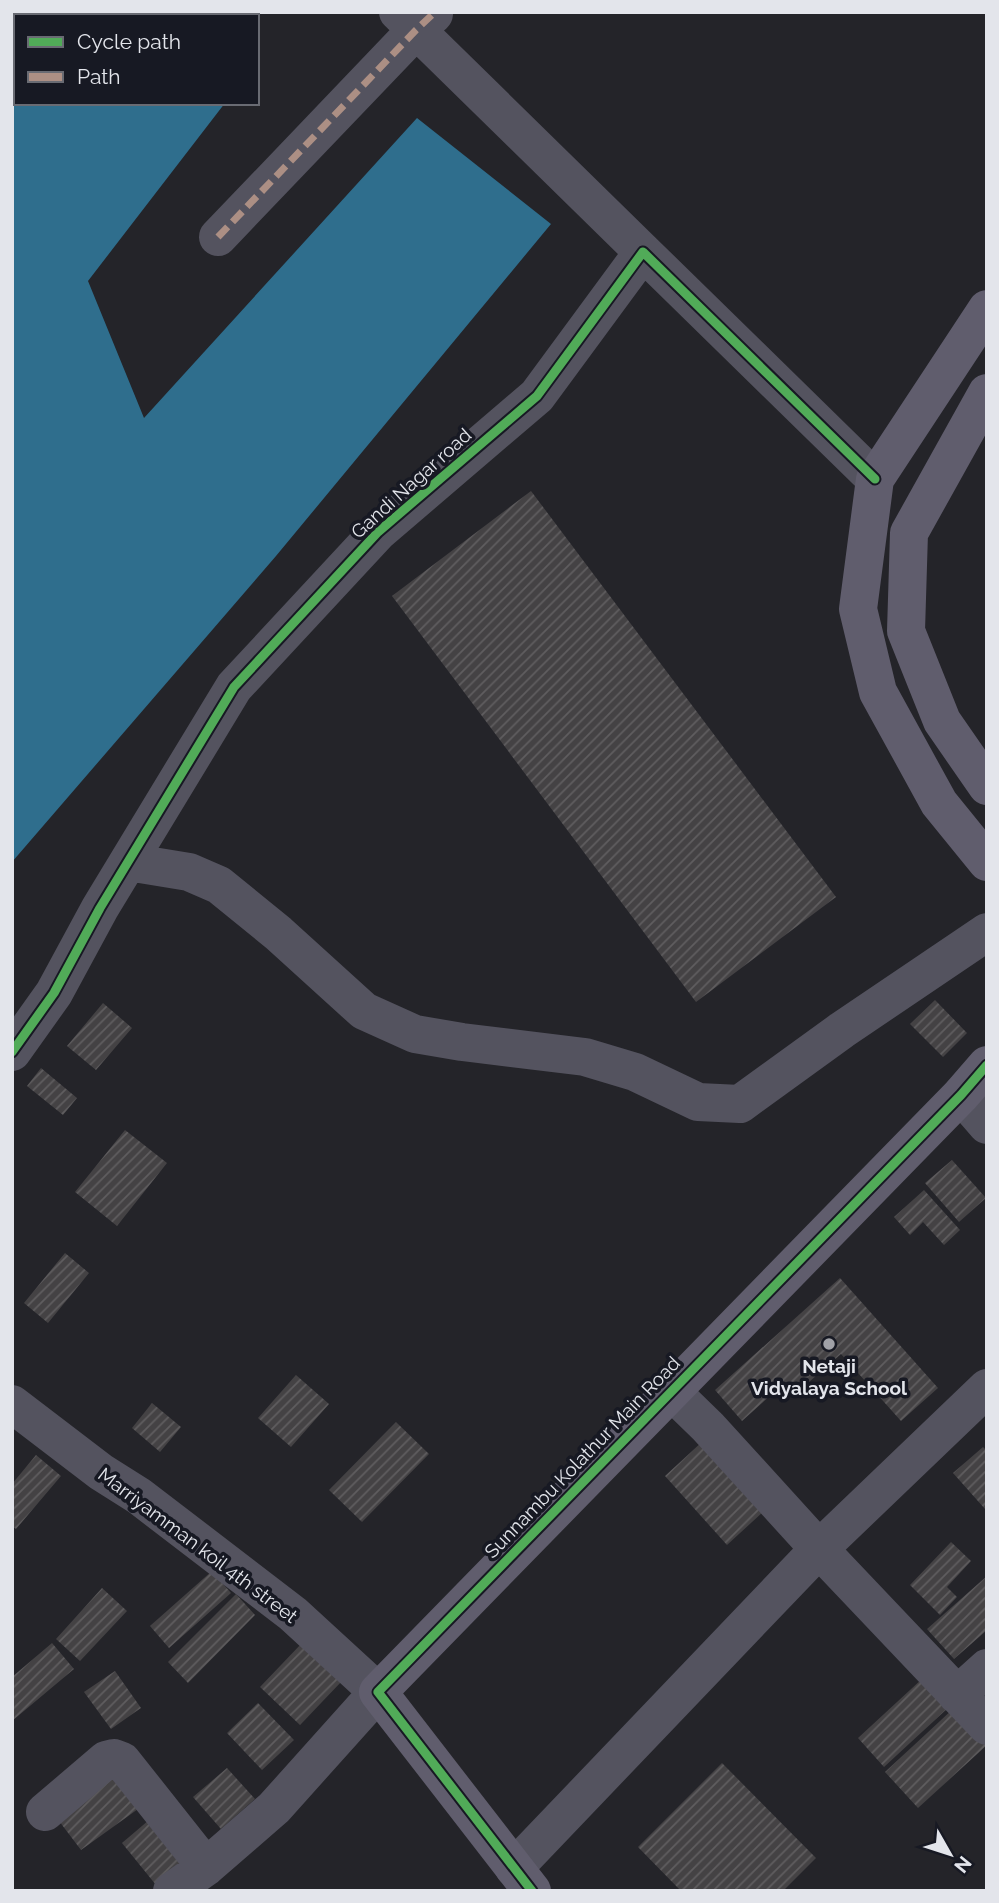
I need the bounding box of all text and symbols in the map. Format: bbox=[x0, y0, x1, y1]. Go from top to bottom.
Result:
legend bbox=[14, 14, 259, 105]
text: Cycle path bbox=[77, 29, 181, 54]
text: Path bbox=[77, 64, 121, 89]
street label: Gandi Nagar road bbox=[346, 423, 476, 543]
marker: Netaji Vidyalaya School bbox=[821, 1336, 837, 1352]
street label: Sunnambu Kolathur Main Road bbox=[480, 1352, 684, 1562]
place label: Netaji Vidyalaya School bbox=[751, 1355, 908, 1399]
street label: Marriyamman koil 4th street bbox=[94, 1463, 302, 1627]
north arrow bbox=[915, 1819, 985, 1889]
text: N bbox=[950, 1852, 976, 1877]

